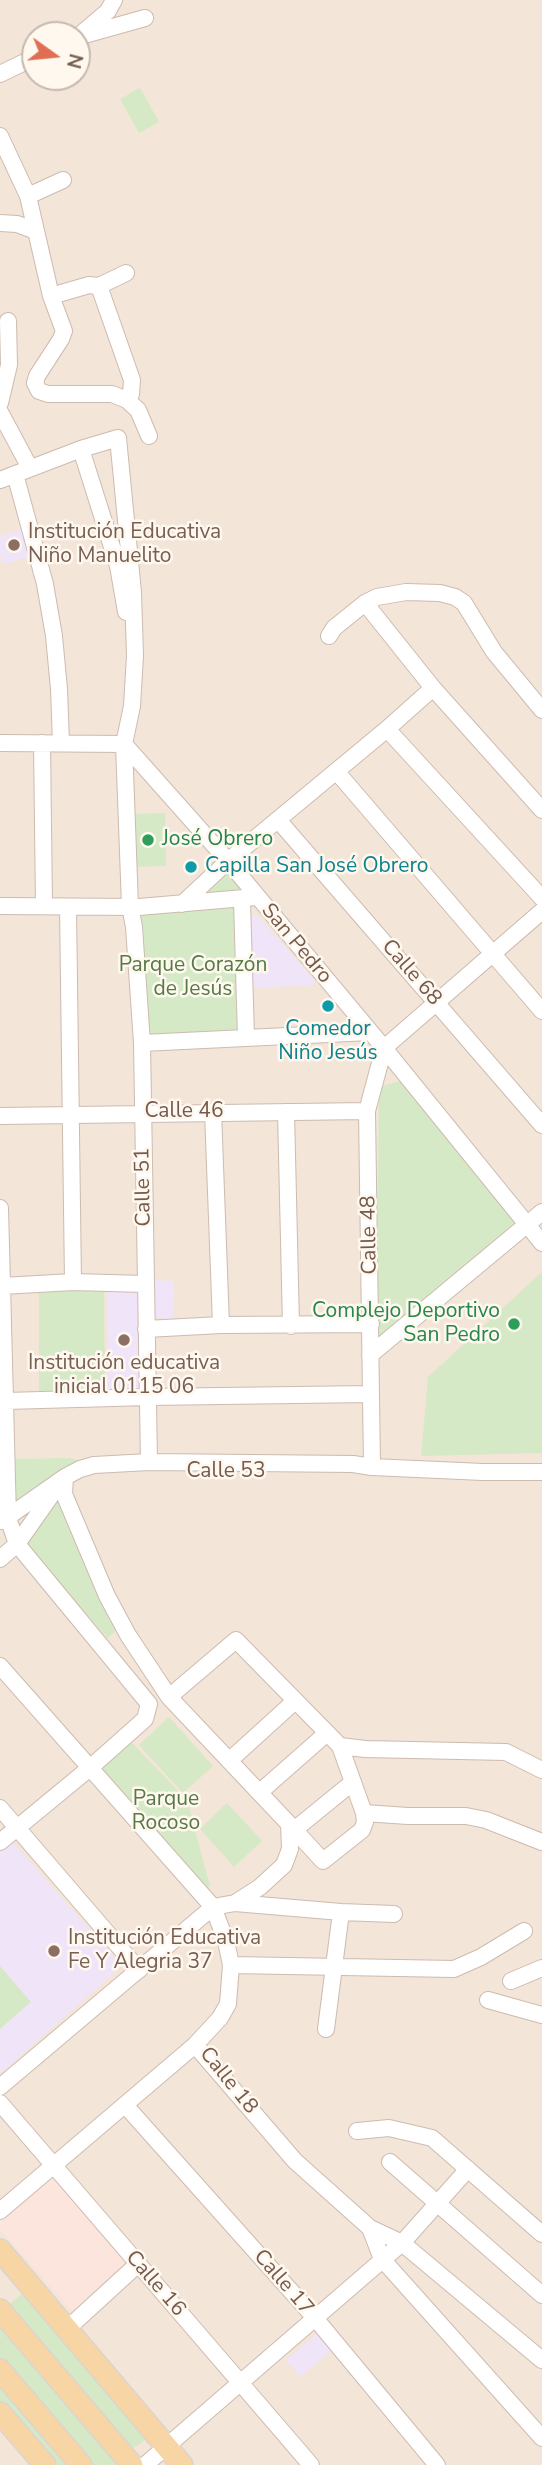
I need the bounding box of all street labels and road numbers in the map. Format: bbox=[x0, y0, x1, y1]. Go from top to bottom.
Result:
street label: San Pedro bbox=[255, 899, 337, 989]
street label: Calle 68 bbox=[376, 935, 446, 1011]
street label: Calle 46 bbox=[144, 1099, 224, 1125]
street label: Calle 51 bbox=[131, 1147, 157, 1227]
street label: Calle 48 bbox=[357, 1195, 383, 1275]
street label: Calle 53 bbox=[186, 1459, 266, 1485]
street label: Calle 18 bbox=[193, 2042, 263, 2120]
street label: Calle 17 bbox=[248, 2245, 318, 2321]
street label: Calle 16 bbox=[120, 2246, 190, 2322]

